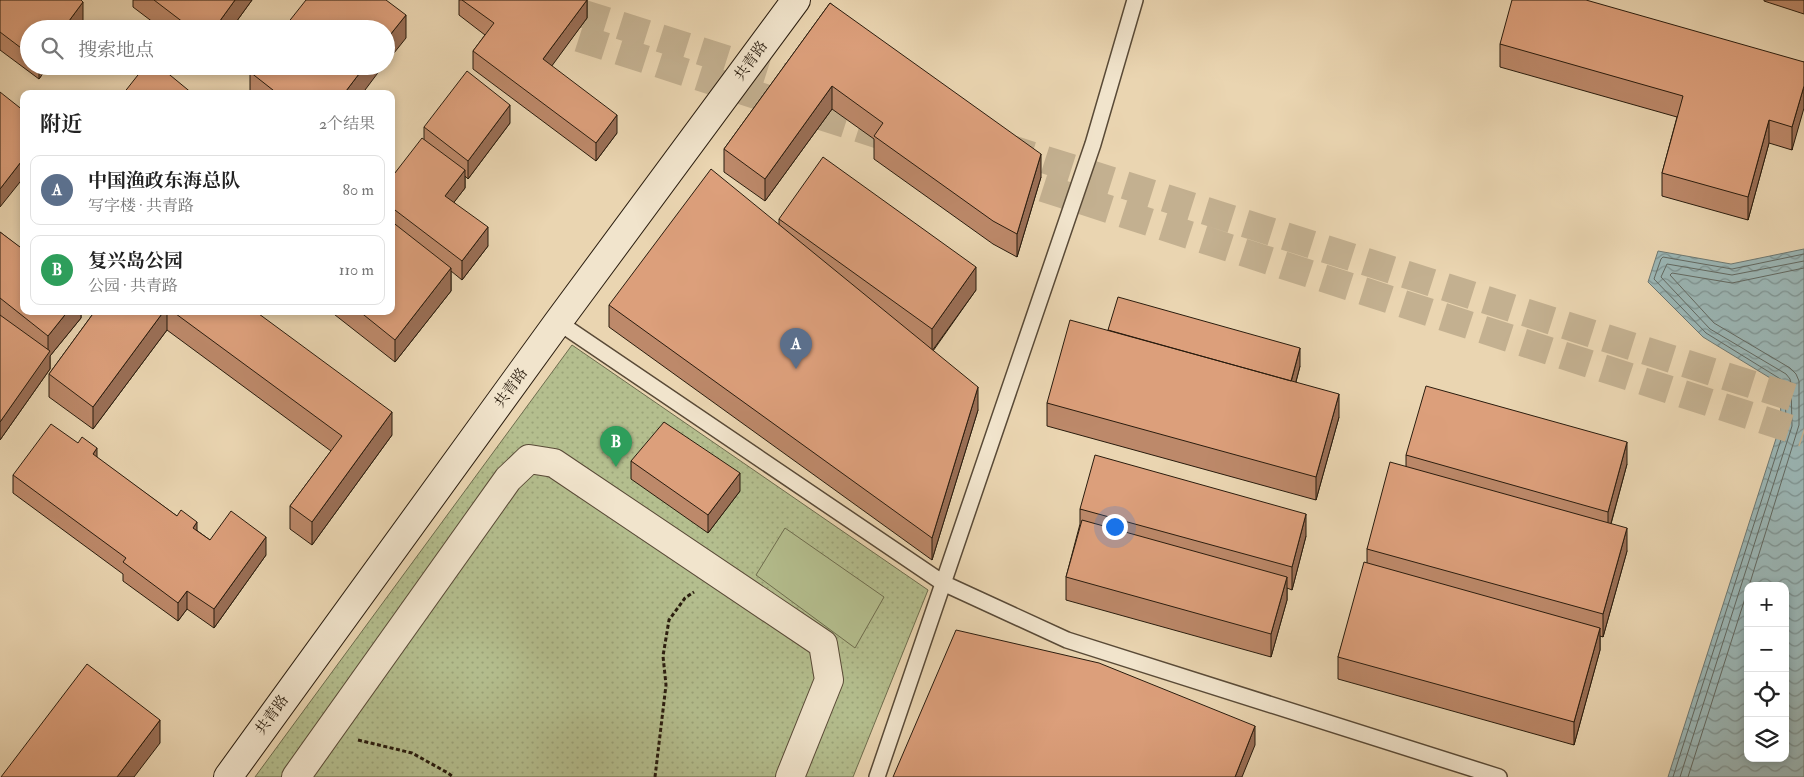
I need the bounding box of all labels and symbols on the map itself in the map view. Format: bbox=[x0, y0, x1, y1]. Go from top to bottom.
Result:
street label: 共青路 bbox=[730, 37, 772, 85]
pin: A bbox=[780, 328, 812, 369]
street label: 共青路 bbox=[490, 364, 532, 412]
pin: B bbox=[600, 426, 632, 467]
your location bbox=[1102, 514, 1128, 540]
street label: 共青路 bbox=[251, 691, 293, 739]

